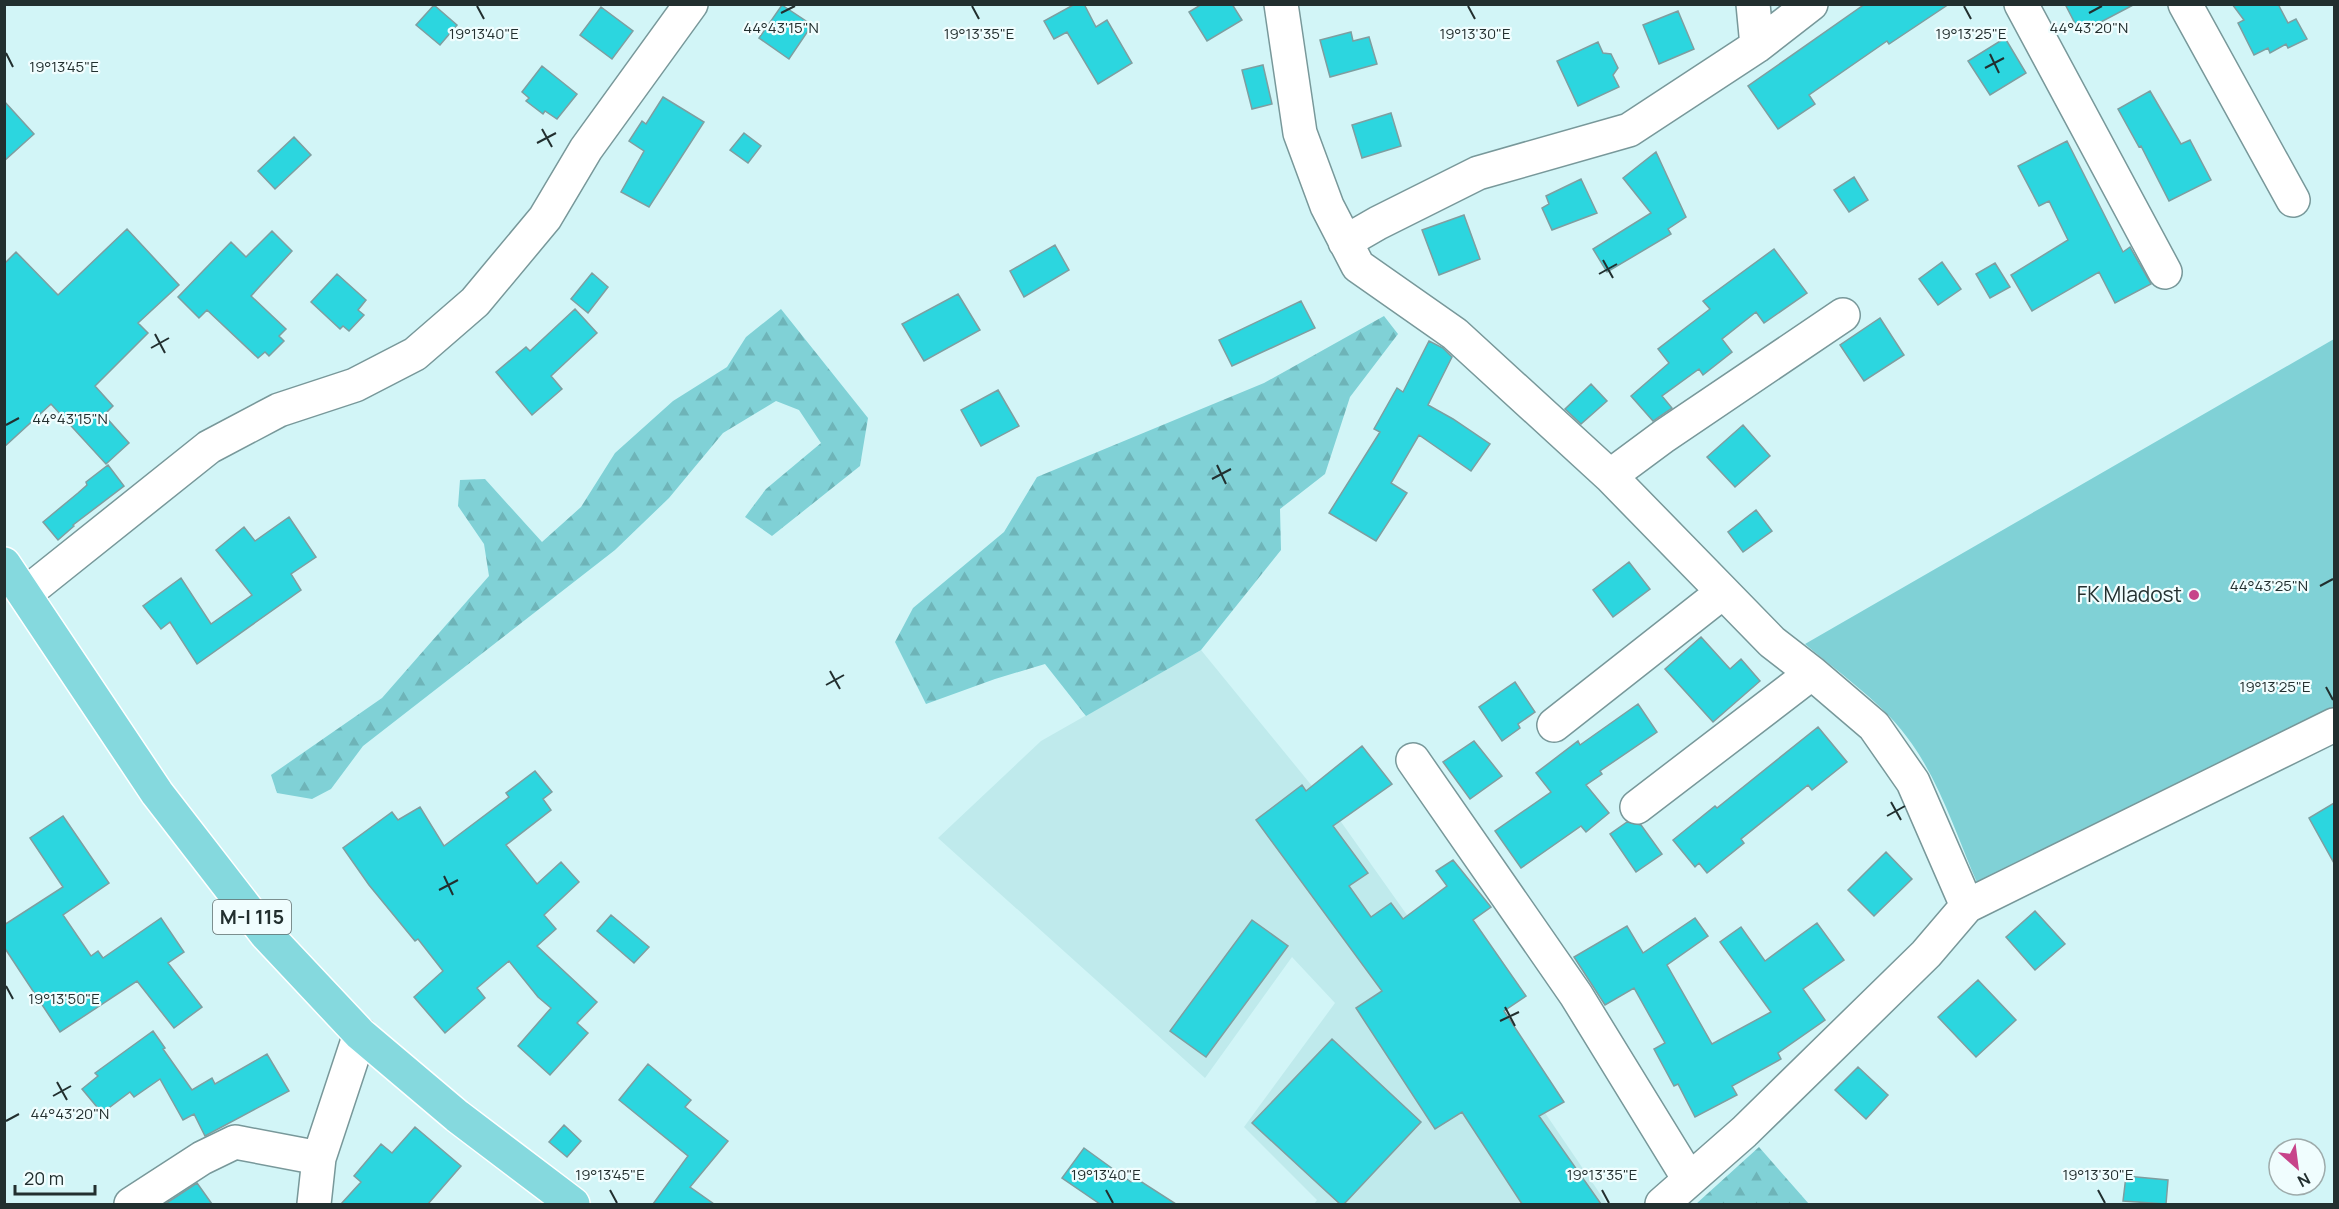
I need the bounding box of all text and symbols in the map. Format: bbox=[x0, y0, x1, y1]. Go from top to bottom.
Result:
text: 44°43'15"N bbox=[743, 17, 819, 38]
text: 44°43'20"N bbox=[2050, 17, 2128, 38]
text: 19°13'40"E bbox=[449, 23, 519, 44]
text: 19°13'35"E bbox=[944, 23, 1014, 44]
text: 19°13'30"E bbox=[1439, 23, 1511, 44]
text: 19°13'25"E bbox=[1936, 23, 2006, 44]
text: 19°13'45"E bbox=[29, 56, 99, 77]
text: 44°43'15"N bbox=[32, 408, 108, 429]
text: 44°43'25"N bbox=[2230, 575, 2308, 596]
place label: FK Mladost bbox=[2077, 580, 2182, 608]
marker: FK Mladost bbox=[2187, 588, 2201, 602]
text: 19°13'25"E bbox=[2240, 676, 2310, 697]
road number: M-I 115 bbox=[213, 900, 291, 934]
text: 19°13'50"E bbox=[28, 988, 100, 1009]
text: 44°43'20"N bbox=[31, 1103, 109, 1124]
north arrow bbox=[2267, 1137, 2327, 1197]
scale bar bbox=[15, 1158, 94, 1196]
text: 19°13'45"E bbox=[575, 1164, 645, 1185]
text: 19°13'40"E bbox=[1071, 1164, 1141, 1185]
text: 19°13'35"E bbox=[1567, 1164, 1637, 1185]
text: 19°13'30"E bbox=[2062, 1164, 2134, 1185]
text: 20 m bbox=[24, 1166, 64, 1190]
text: N bbox=[2294, 1168, 2314, 1193]

